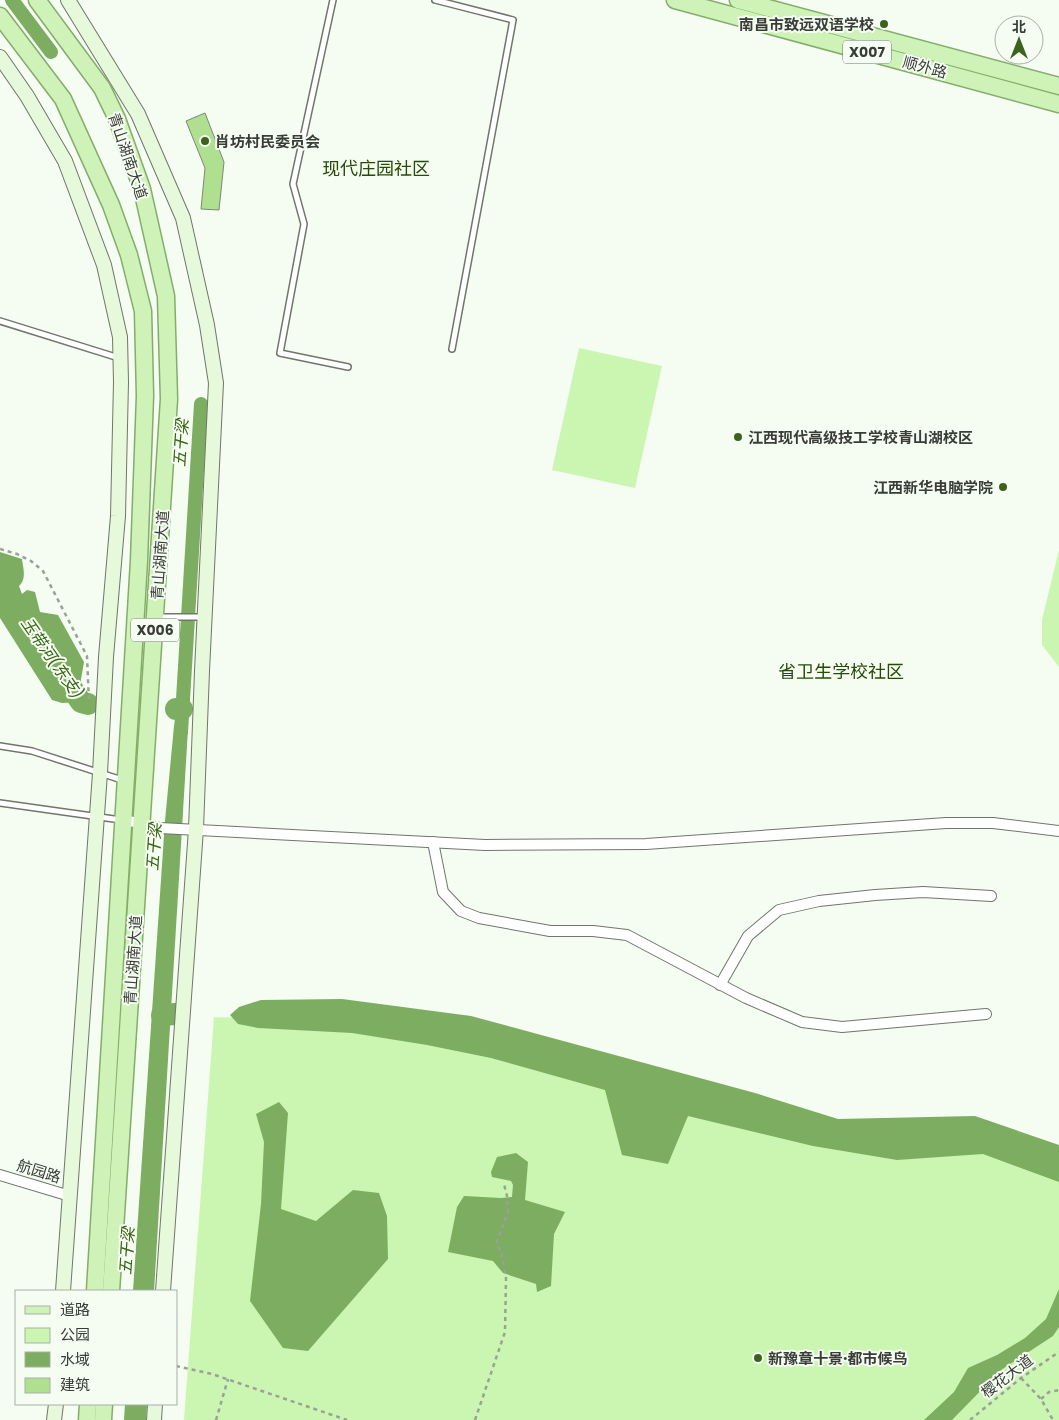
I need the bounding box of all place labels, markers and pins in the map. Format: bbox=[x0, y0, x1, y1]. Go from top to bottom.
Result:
place label: 南昌市致远双语学校 bbox=[739, 14, 874, 35]
marker: 南昌市致远双语学校 bbox=[878, 18, 890, 30]
place label: 肖坊村民委员会 bbox=[215, 131, 320, 152]
marker: 肖坊村民委员会 bbox=[199, 135, 211, 147]
place label: 江西现代高级技工学校青山湖校区 bbox=[748, 427, 973, 448]
marker: 江西现代高级技工学校青山湖校区 bbox=[732, 431, 744, 443]
place label: 江西新华电脑学院 bbox=[873, 477, 993, 498]
marker: 江西新华电脑学院 bbox=[997, 481, 1009, 493]
place label: 新豫章十景·都市候鸟 bbox=[768, 1348, 908, 1369]
marker: 新豫章十景·都市候鸟 bbox=[752, 1352, 764, 1364]

